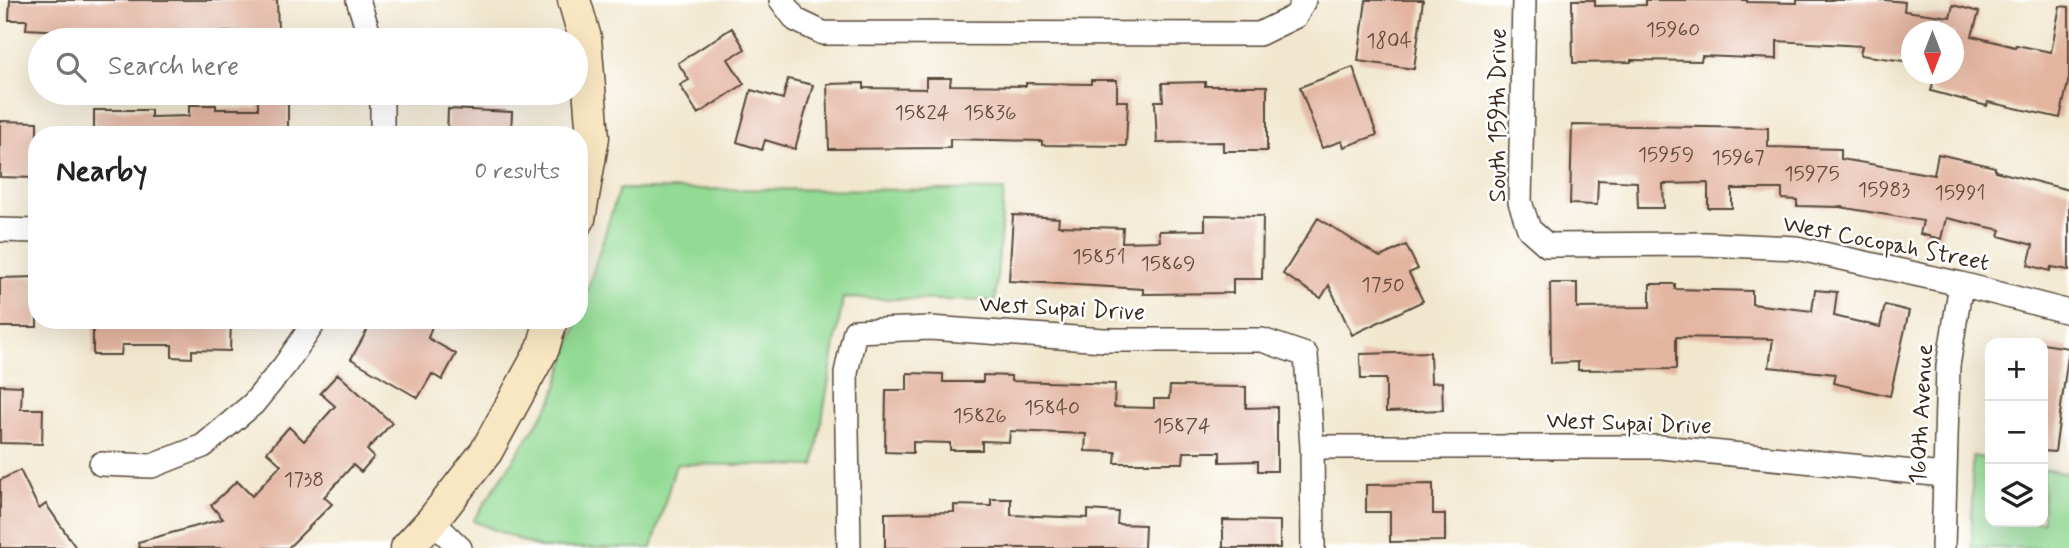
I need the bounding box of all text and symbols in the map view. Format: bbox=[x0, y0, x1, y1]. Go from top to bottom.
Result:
house number: 15960 bbox=[1646, 16, 1700, 44]
north arrow bbox=[1901, 21, 1964, 84]
house number: 1804 bbox=[1366, 27, 1412, 55]
search box bbox=[28, 28, 588, 105]
street label: South 159th Drive bbox=[1483, 28, 1514, 202]
icon: search bbox=[52, 48, 90, 86]
text: Search here bbox=[108, 50, 239, 84]
house number: 15824 bbox=[895, 99, 950, 127]
house number: 15836 bbox=[963, 99, 1017, 127]
house number: 15959 bbox=[1638, 141, 1694, 169]
house number: 15967 bbox=[1712, 144, 1764, 172]
text: Nearby bbox=[56, 152, 147, 191]
text: 0 results bbox=[474, 157, 560, 187]
house number: 15975 bbox=[1784, 160, 1840, 188]
house number: 15983 bbox=[1858, 176, 1910, 204]
house number: 15991 bbox=[1935, 179, 1985, 207]
street label: West Cocopah Street bbox=[1780, 209, 1992, 279]
house number: 15851 bbox=[1072, 243, 1126, 271]
house number: 15869 bbox=[1140, 250, 1196, 278]
house number: 1750 bbox=[1361, 271, 1405, 299]
street label: West Supai Drive bbox=[978, 289, 1146, 329]
map controls bbox=[1985, 338, 2048, 527]
button: + bbox=[1985, 338, 2048, 401]
street label: 160th Avenue bbox=[1903, 343, 1941, 485]
house number: 15840 bbox=[1024, 394, 1080, 422]
button: − bbox=[1985, 401, 2048, 464]
house number: 15826 bbox=[953, 402, 1007, 430]
street label: West Supai Drive bbox=[1546, 406, 1712, 442]
house number: 15874 bbox=[1153, 412, 1211, 440]
button: layers bbox=[1985, 464, 2048, 527]
house number: 1738 bbox=[284, 466, 324, 494]

